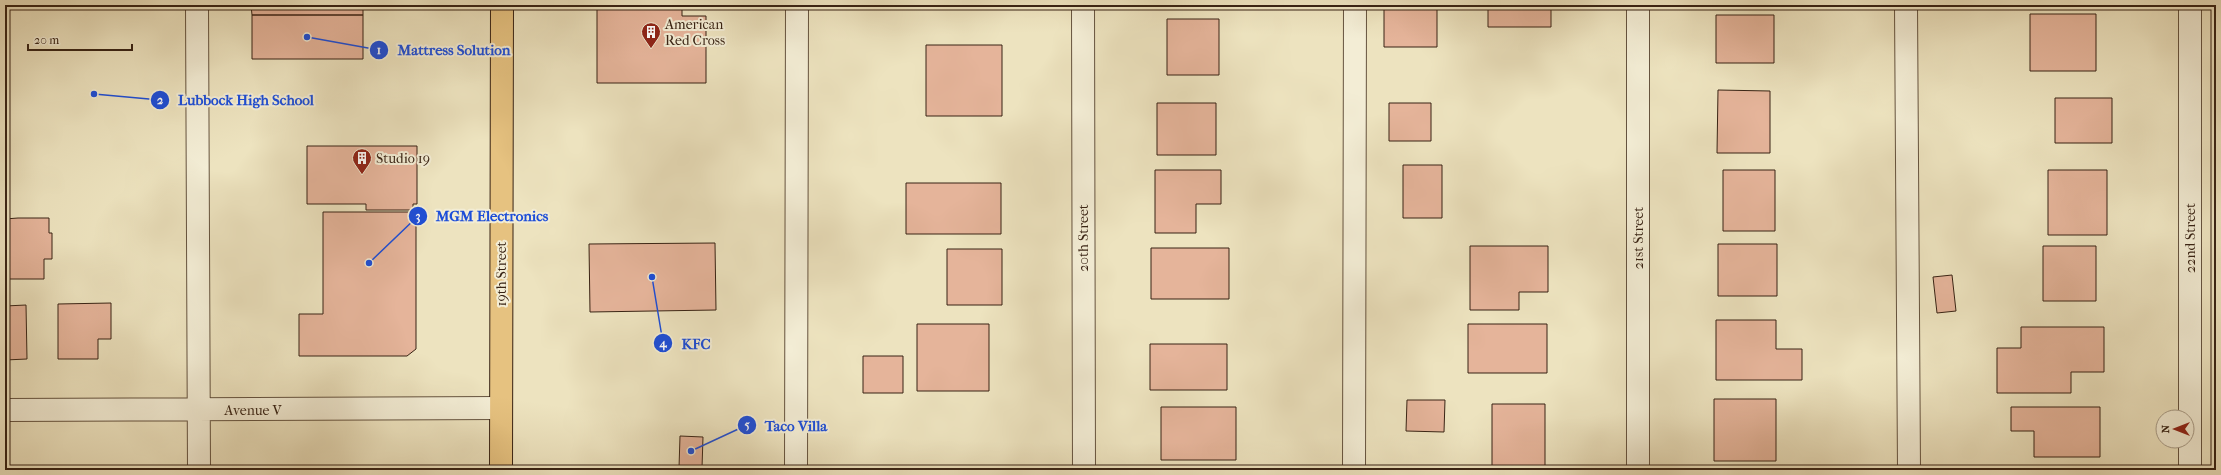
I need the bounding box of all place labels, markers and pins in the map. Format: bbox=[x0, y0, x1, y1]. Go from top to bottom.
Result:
place label: American Red Cross bbox=[664, 16, 725, 49]
building icon: American Red Cross bbox=[640, 21, 662, 49]
callout: Mattress Solution bbox=[369, 36, 518, 63]
callout: Lubbock High School bbox=[150, 86, 322, 113]
building icon: Studio 19 bbox=[351, 147, 373, 175]
place label: Studio 19 bbox=[376, 150, 430, 167]
callout: MGM Electronics bbox=[408, 203, 557, 230]
callout: KFC bbox=[653, 330, 718, 357]
callout: Taco Villa bbox=[737, 412, 835, 439]

